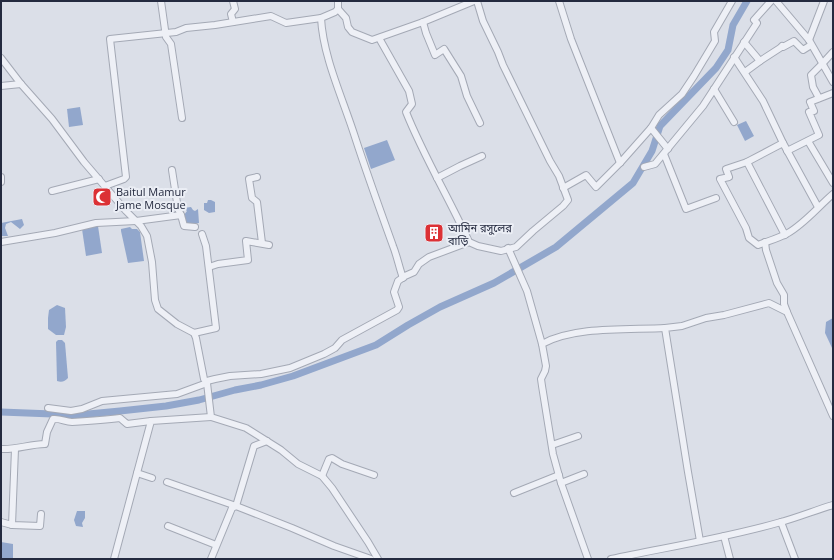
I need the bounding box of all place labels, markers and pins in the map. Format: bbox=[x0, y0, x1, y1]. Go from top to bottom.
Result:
place label: Baitul Mamur Jame Mosque bbox=[115, 184, 186, 212]
mosque icon: Baitul Mamur Jame Mosque bbox=[91, 186, 113, 208]
place label: আমিন রসুলের বাড়ি bbox=[447, 220, 512, 248]
building icon: আমিন রসুলের বাড়ি bbox=[423, 222, 445, 244]

